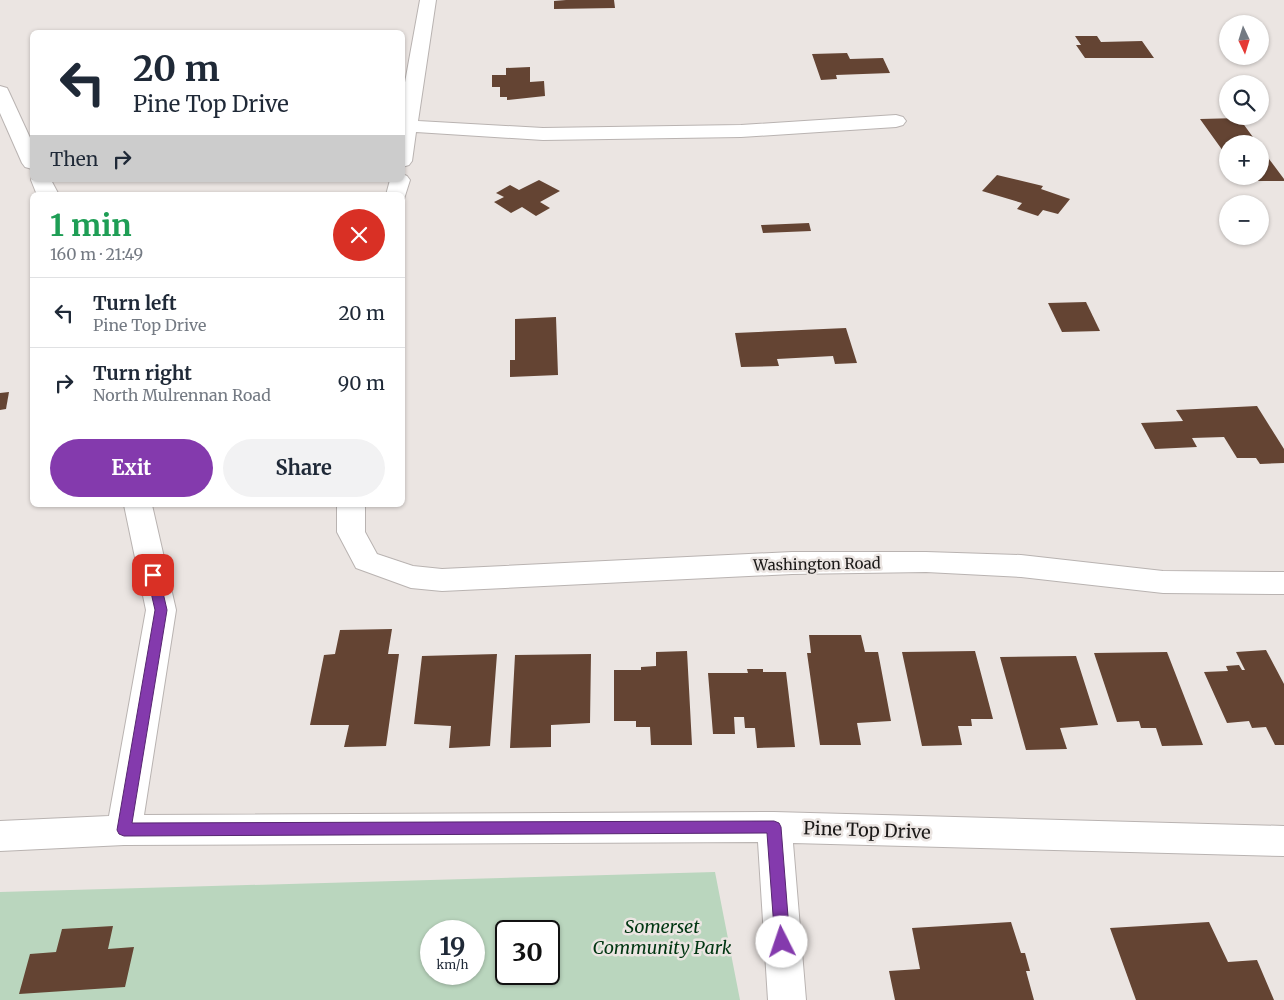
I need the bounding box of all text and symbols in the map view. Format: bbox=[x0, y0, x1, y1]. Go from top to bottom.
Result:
north arrow bbox=[1219, 15, 1269, 65]
map controls bbox=[1219, 15, 1269, 245]
text: 20 m bbox=[133, 47, 220, 91]
icon: left bbox=[50, 50, 115, 115]
button: search bbox=[1219, 75, 1269, 125]
text: Pine Top Drive bbox=[133, 90, 289, 118]
button: + bbox=[1219, 135, 1269, 185]
icon: right bbox=[108, 145, 136, 173]
text: Then bbox=[50, 147, 98, 171]
button: − bbox=[1219, 195, 1269, 245]
text: 1 min bbox=[50, 206, 132, 244]
button: close bbox=[333, 209, 385, 261]
text: 160 m · 21:49 bbox=[50, 244, 143, 264]
text: Turn left bbox=[93, 291, 177, 315]
icon: left bbox=[50, 299, 78, 327]
text: 20 m bbox=[338, 301, 385, 325]
text: Pine Top Drive bbox=[93, 315, 206, 335]
text: Turn right bbox=[93, 361, 192, 385]
icon: right bbox=[50, 369, 78, 397]
text: 90 m bbox=[338, 371, 385, 395]
text: North Mulrennan Road bbox=[93, 385, 271, 405]
button: Exit bbox=[50, 439, 213, 497]
button: Share bbox=[223, 439, 385, 497]
street label: Washington Road bbox=[752, 553, 881, 575]
pin bbox=[132, 554, 174, 596]
icon: arrive bbox=[139, 561, 167, 589]
street label: Pine Top Drive bbox=[803, 816, 931, 844]
park label: Somerset Community Park bbox=[592, 915, 732, 959]
position arrow bbox=[755, 915, 807, 967]
speed limit sign: 30 bbox=[495, 920, 560, 985]
text: 19 bbox=[440, 930, 465, 962]
text: km/h bbox=[437, 957, 468, 972]

